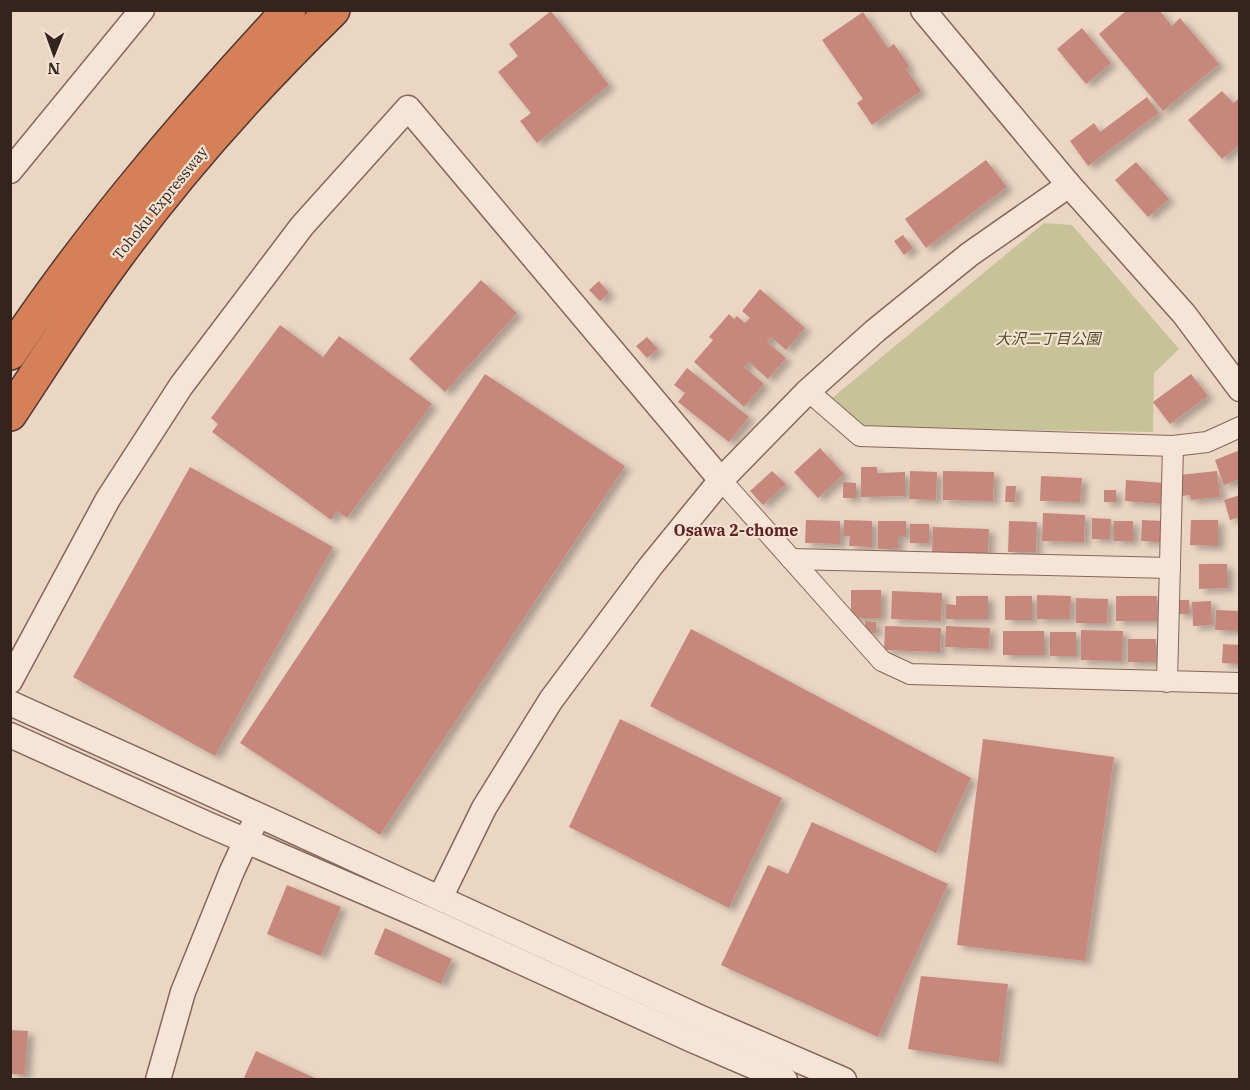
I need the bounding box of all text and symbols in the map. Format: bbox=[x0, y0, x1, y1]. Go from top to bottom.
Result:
north arrow bbox=[24, 24, 84, 84]
text: N bbox=[47, 59, 60, 79]
street label: Tohoku Expressway bbox=[108, 142, 212, 264]
park label: 大沢二丁目公園 bbox=[995, 329, 1102, 348]
district label: Osawa 2-chome bbox=[674, 520, 798, 540]

